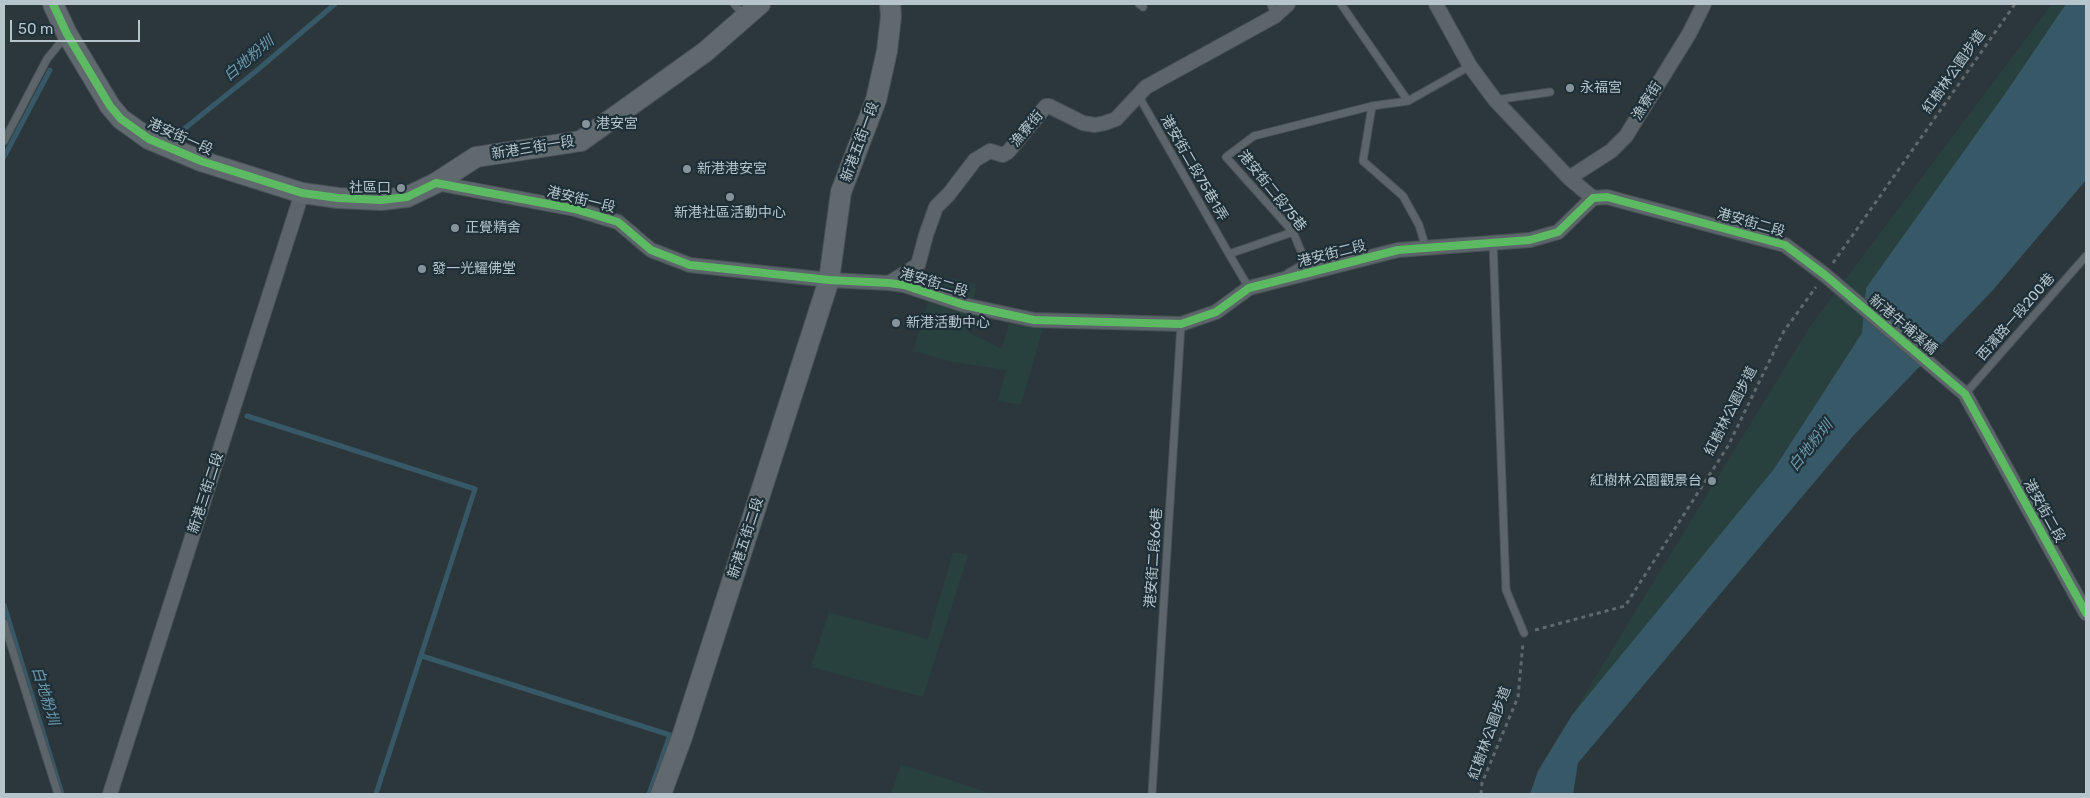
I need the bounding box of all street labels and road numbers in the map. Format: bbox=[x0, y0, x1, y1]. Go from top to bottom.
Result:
street label: 紅樹林公園步道 bbox=[1919, 27, 1989, 117]
street label: 漁寮街 bbox=[1629, 79, 1665, 123]
street label: 新港五街一段 bbox=[838, 100, 882, 184]
street label: 漁寮街 bbox=[1007, 108, 1047, 150]
street label: 港安街二段75巷1弄 bbox=[1157, 112, 1231, 224]
street label: 港安街一段 bbox=[145, 115, 215, 159]
street label: 新港三街一段 bbox=[490, 133, 576, 163]
street label: 港安街二段75巷 bbox=[1234, 147, 1310, 235]
street label: 港安街一段 bbox=[545, 183, 617, 217]
street label: 港安街二段 bbox=[1715, 205, 1787, 241]
street label: 港安街二段 bbox=[1296, 237, 1368, 271]
street label: 港安街二段 bbox=[898, 265, 970, 301]
street label: 西濱路一段200巷 bbox=[1974, 270, 2058, 364]
street label: 新港牛埔溪橋 bbox=[1865, 292, 1941, 358]
street label: 紅樹林公園步道 bbox=[1701, 364, 1761, 458]
street label: 新港三街二段 bbox=[185, 450, 227, 536]
street label: 港安街二段 bbox=[2020, 476, 2068, 546]
street label: 新港五街二段 bbox=[725, 495, 767, 581]
street label: 港安街二段66巷 bbox=[1142, 507, 1166, 609]
street label: 紅樹林公園步道 bbox=[1465, 684, 1515, 782]

